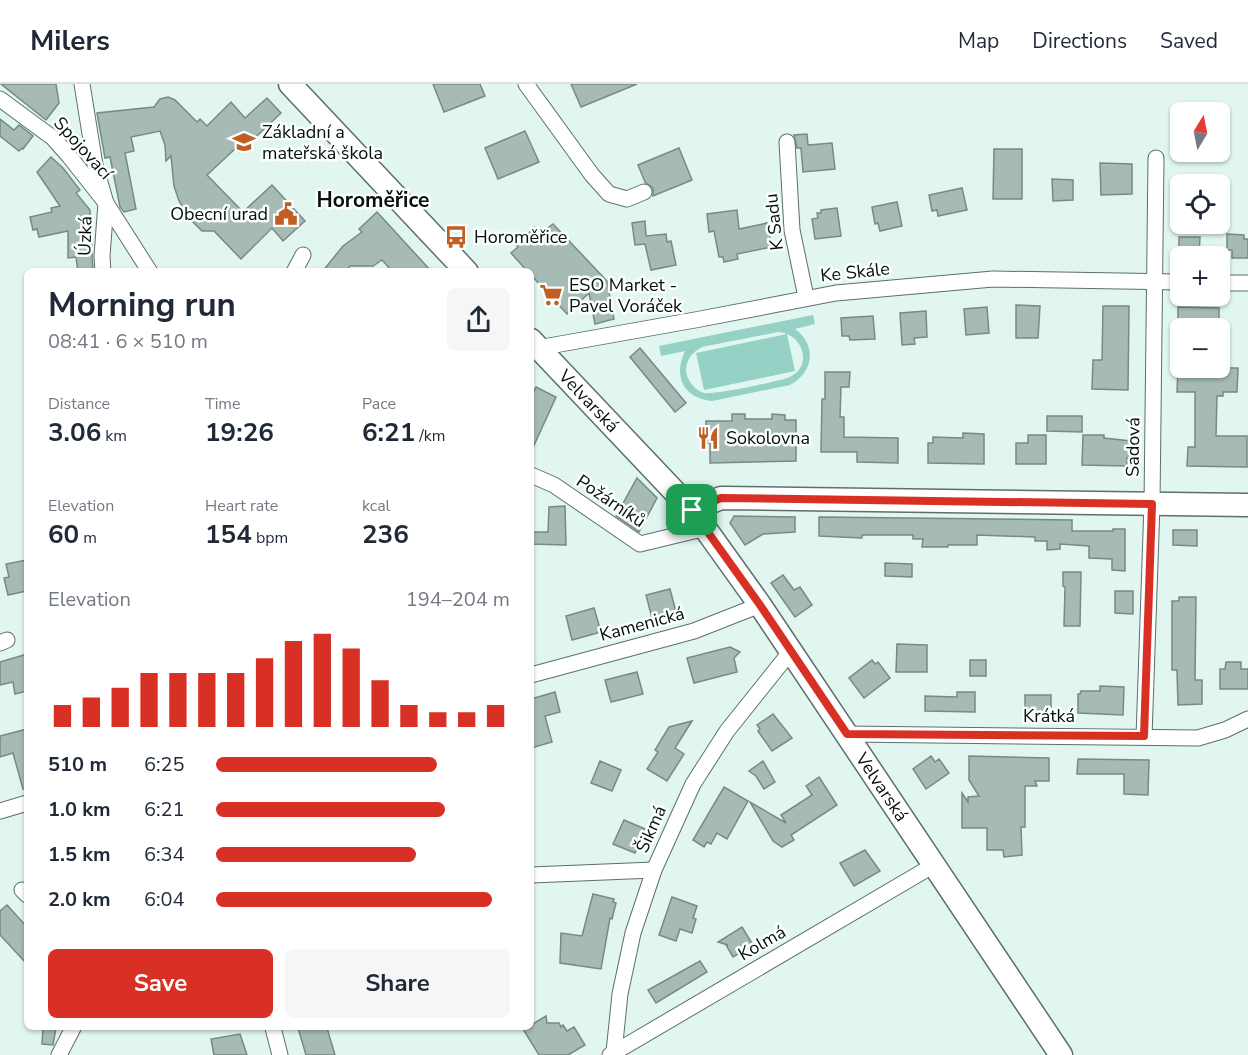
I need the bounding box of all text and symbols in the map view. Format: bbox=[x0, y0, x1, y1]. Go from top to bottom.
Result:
text: Milers bbox=[30, 22, 110, 60]
text: Map bbox=[958, 27, 999, 55]
text: Directions bbox=[1032, 27, 1127, 55]
text: Saved bbox=[1160, 27, 1218, 55]
north arrow bbox=[1170, 102, 1230, 162]
map controls bbox=[1170, 102, 1230, 378]
street label: Spojovací bbox=[48, 111, 118, 185]
place label: Základní a mateřská škola bbox=[262, 120, 383, 165]
school or university icon: Základní a mateřská škola bbox=[231, 129, 257, 155]
button: locate bbox=[1170, 174, 1230, 234]
district label: Horoměřice bbox=[317, 186, 429, 214]
street label: K Sadu bbox=[759, 192, 789, 252]
public building icon: Obecní urad bbox=[273, 201, 299, 227]
place label: Obecní urad bbox=[170, 202, 268, 226]
street label: Úzká bbox=[72, 216, 98, 256]
bus stop icon: Horoměřice bbox=[443, 224, 469, 250]
place label: Horoměřice bbox=[474, 225, 567, 249]
button: + bbox=[1170, 246, 1230, 306]
street label: Ke Skále bbox=[819, 256, 891, 288]
place label: ESO Market - Pavel Voráček bbox=[569, 273, 683, 318]
supermarket icon: ESO Market - Pavel Voráček bbox=[538, 282, 564, 308]
text: Morning run bbox=[48, 283, 236, 328]
button: share bbox=[447, 288, 510, 351]
button: − bbox=[1170, 318, 1230, 378]
text: 08:41 · 6 × 510 m bbox=[48, 328, 208, 355]
street label: Velvarská bbox=[552, 364, 624, 438]
text: Distance bbox=[48, 393, 110, 415]
text: Time bbox=[205, 393, 241, 415]
text: Pace bbox=[362, 393, 396, 415]
text: 3.06 bbox=[48, 415, 101, 450]
text: 19:26 bbox=[205, 415, 274, 450]
text: 6:21 bbox=[362, 415, 415, 450]
street label: Sadová bbox=[1120, 417, 1146, 477]
text: km bbox=[101, 425, 127, 447]
text: /km bbox=[415, 425, 446, 447]
restaurant icon: Sokolovna bbox=[695, 425, 721, 451]
place label: Sokolovna bbox=[726, 426, 810, 450]
street label: Požárníků bbox=[572, 469, 650, 533]
pin bbox=[666, 484, 717, 535]
icon: arrive bbox=[675, 493, 708, 526]
text: Elevation bbox=[48, 495, 114, 517]
text: Heart rate bbox=[205, 495, 278, 517]
text: kcal bbox=[362, 495, 390, 517]
text: 60 bbox=[48, 517, 79, 552]
text: 154 bbox=[205, 517, 252, 552]
text: 236 bbox=[362, 517, 409, 552]
text: m bbox=[79, 527, 97, 549]
text: bpm bbox=[252, 527, 288, 549]
text: Elevation bbox=[48, 586, 131, 613]
text: 194–204 m bbox=[406, 586, 510, 613]
street label: Kamenická bbox=[597, 601, 687, 647]
street label: Krátká bbox=[1023, 704, 1075, 728]
street label: Velvarská bbox=[850, 747, 913, 826]
text: 510 m bbox=[48, 751, 107, 778]
text: 6:25 bbox=[144, 751, 185, 778]
text: 1.0 km bbox=[48, 796, 111, 823]
text: 6:21 bbox=[144, 796, 185, 823]
street label: Šikmá bbox=[630, 802, 672, 856]
text: 1.5 km bbox=[48, 841, 111, 868]
text: 6:34 bbox=[144, 841, 185, 868]
text: 2.0 km bbox=[48, 886, 111, 913]
text: 6:04 bbox=[144, 886, 185, 913]
street label: Kolmá bbox=[734, 920, 790, 966]
button: Save bbox=[48, 949, 273, 1018]
button: Share bbox=[285, 949, 510, 1018]

